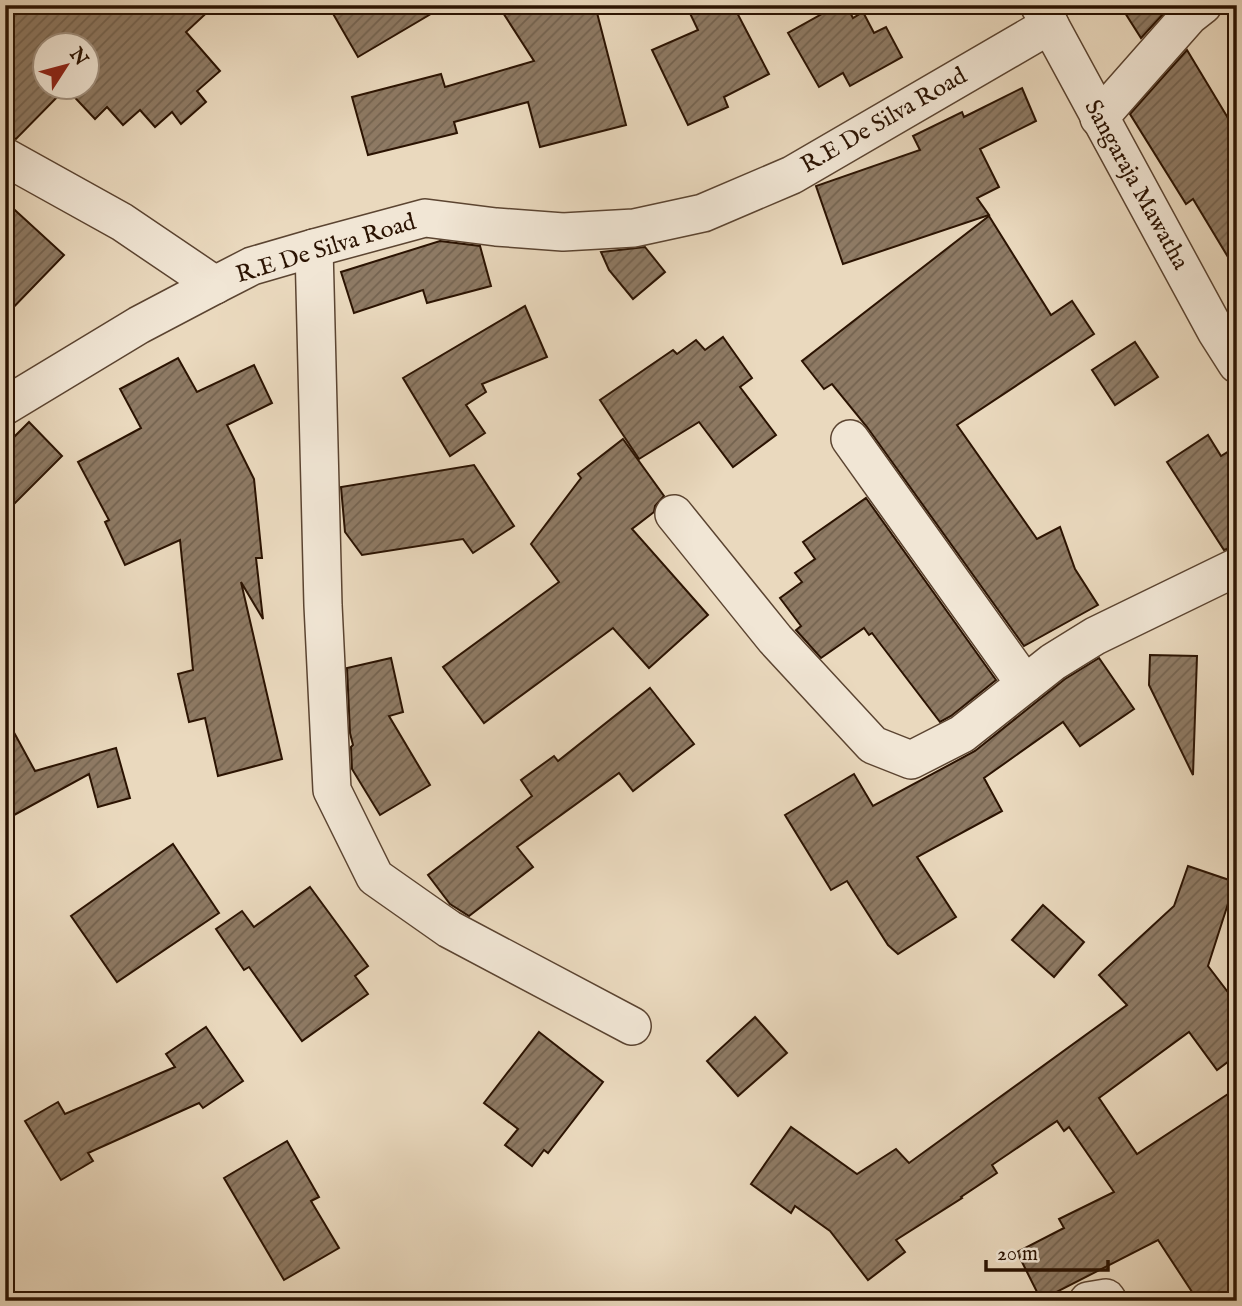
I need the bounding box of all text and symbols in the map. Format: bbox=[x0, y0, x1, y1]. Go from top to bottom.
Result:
north arrow bbox=[32, 32, 102, 102]
text: N bbox=[63, 43, 93, 71]
street label: R.E De Silva Road bbox=[796, 61, 973, 181]
street label: Sangaraja Mawatha bbox=[1077, 95, 1196, 276]
street label: R.E De Silva Road bbox=[232, 207, 420, 291]
scale bar bbox=[986, 1229, 1109, 1273]
text: 20 m bbox=[997, 1241, 1038, 1268]

